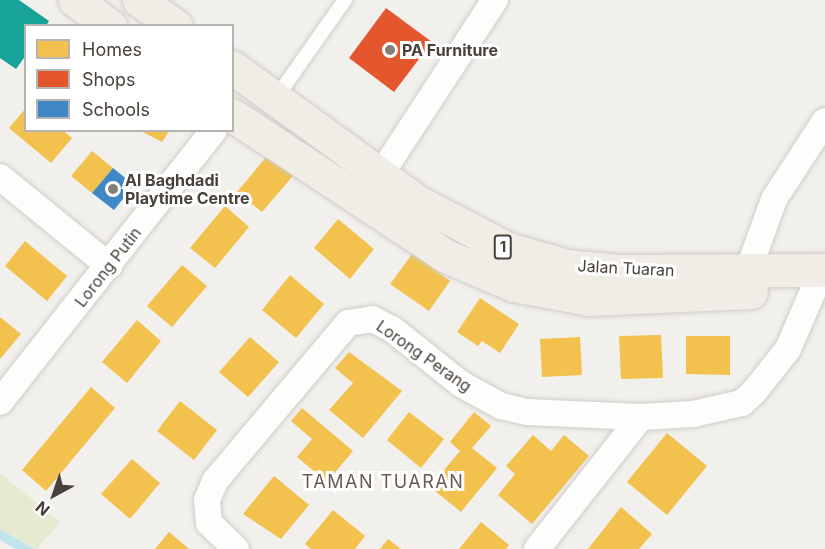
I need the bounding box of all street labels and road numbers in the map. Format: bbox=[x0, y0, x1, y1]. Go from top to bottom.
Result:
street label: Lorong Putin bbox=[71, 223, 145, 311]
road number: 1 bbox=[492, 235, 514, 259]
street label: Jalan Tuaran bbox=[577, 256, 675, 280]
street label: Lorong Perang bbox=[373, 316, 475, 396]

